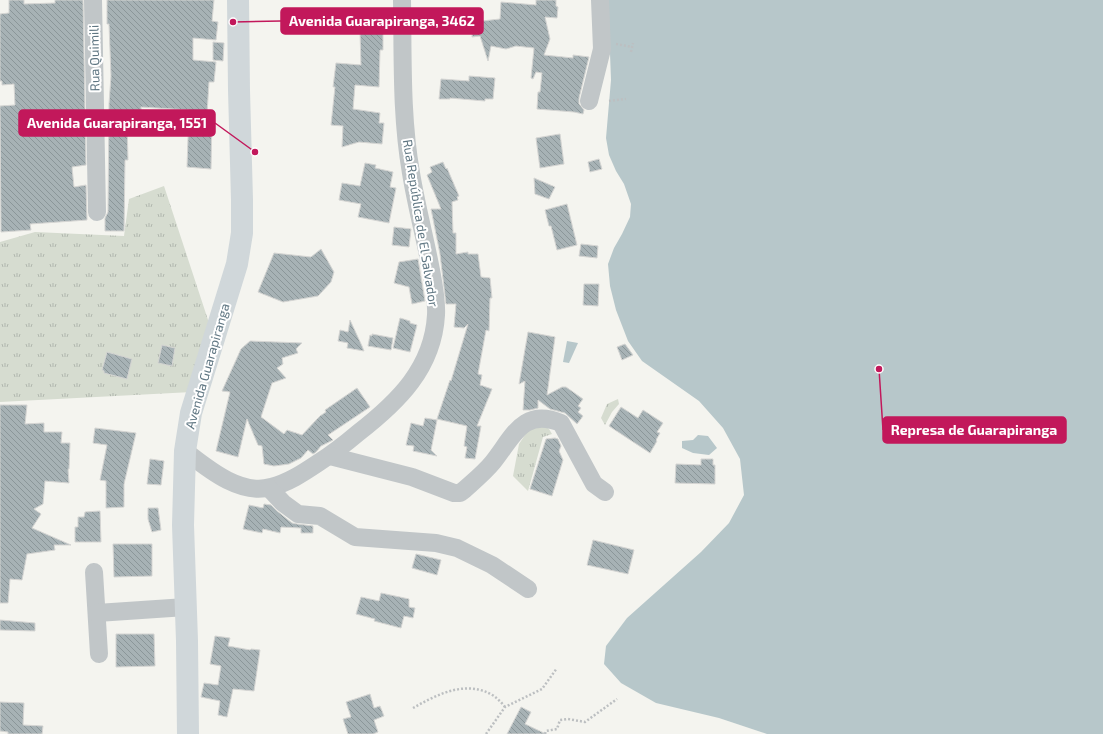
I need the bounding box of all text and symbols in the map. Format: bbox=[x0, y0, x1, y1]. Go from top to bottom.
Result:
callout: Avenida Guarapiranga, 3462 bbox=[281, 8, 483, 34]
text: Avenida Guarapiranga, 3462 bbox=[289, 12, 475, 29]
street label: Rua Quimili bbox=[85, 25, 103, 91]
callout: Avenida Guarapiranga, 1551 bbox=[19, 110, 215, 136]
text: Avenida Guarapiranga, 1551 bbox=[27, 114, 207, 131]
street label: Rua República de El Salvador bbox=[400, 138, 442, 308]
street label: Avenida Guarapiranga bbox=[181, 301, 233, 431]
callout: Represa de Guarapiranga bbox=[883, 417, 1066, 443]
text: Represa de Guarapiranga bbox=[891, 421, 1057, 438]

